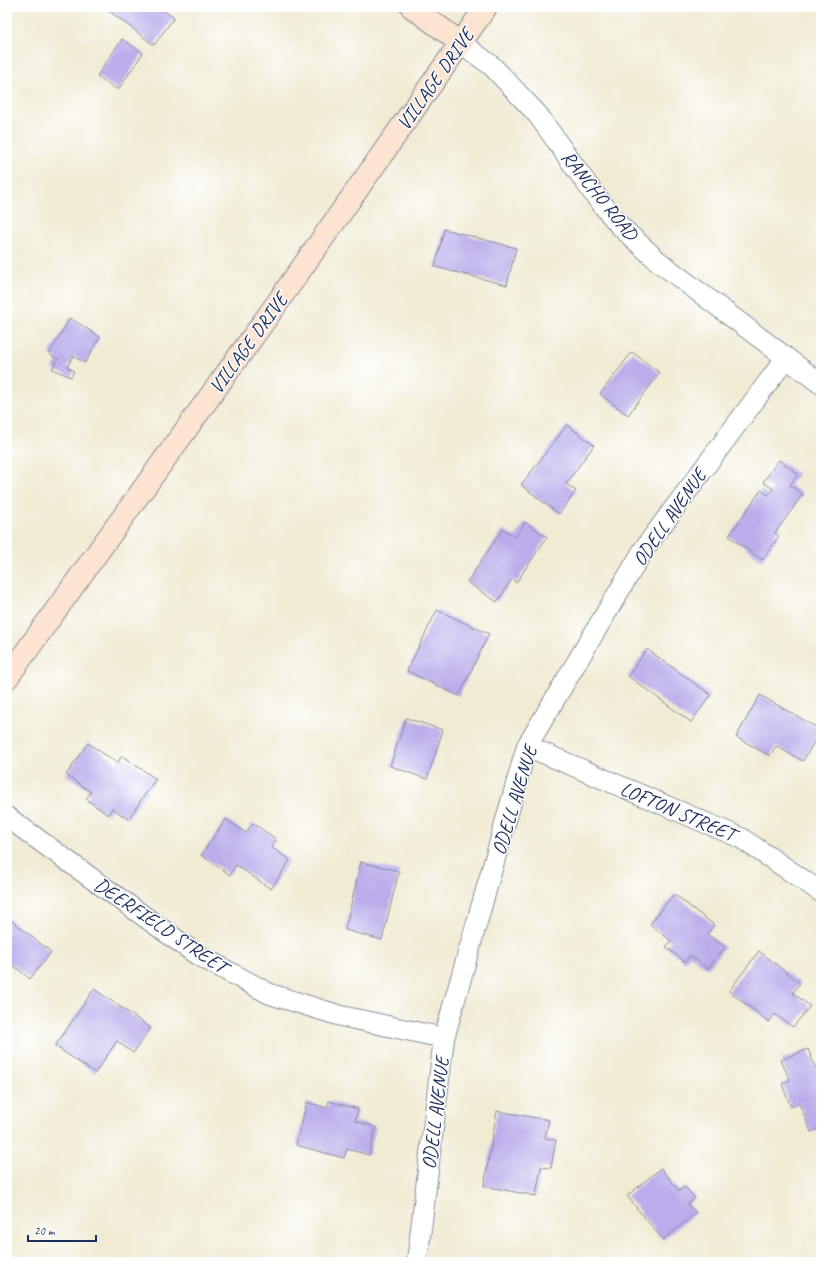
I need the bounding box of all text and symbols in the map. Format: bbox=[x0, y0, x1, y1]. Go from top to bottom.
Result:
street label: VILLAGE DRIVE bbox=[391, 21, 481, 135]
street label: RANCHO ROAD bbox=[556, 145, 645, 247]
street label: VILLAGE DRIVE bbox=[204, 286, 295, 398]
street label: ODELL AVENUE bbox=[627, 461, 714, 571]
street label: ODELL AVENUE bbox=[486, 740, 544, 858]
street label: LOFTON STREET bbox=[617, 776, 743, 849]
street label: DEERFIELD STREET bbox=[90, 872, 236, 982]
street label: ODELL AVENUE bbox=[416, 1053, 455, 1171]
scale bar bbox=[28, 1217, 96, 1243]
text: 20 m bbox=[34, 1223, 56, 1239]

